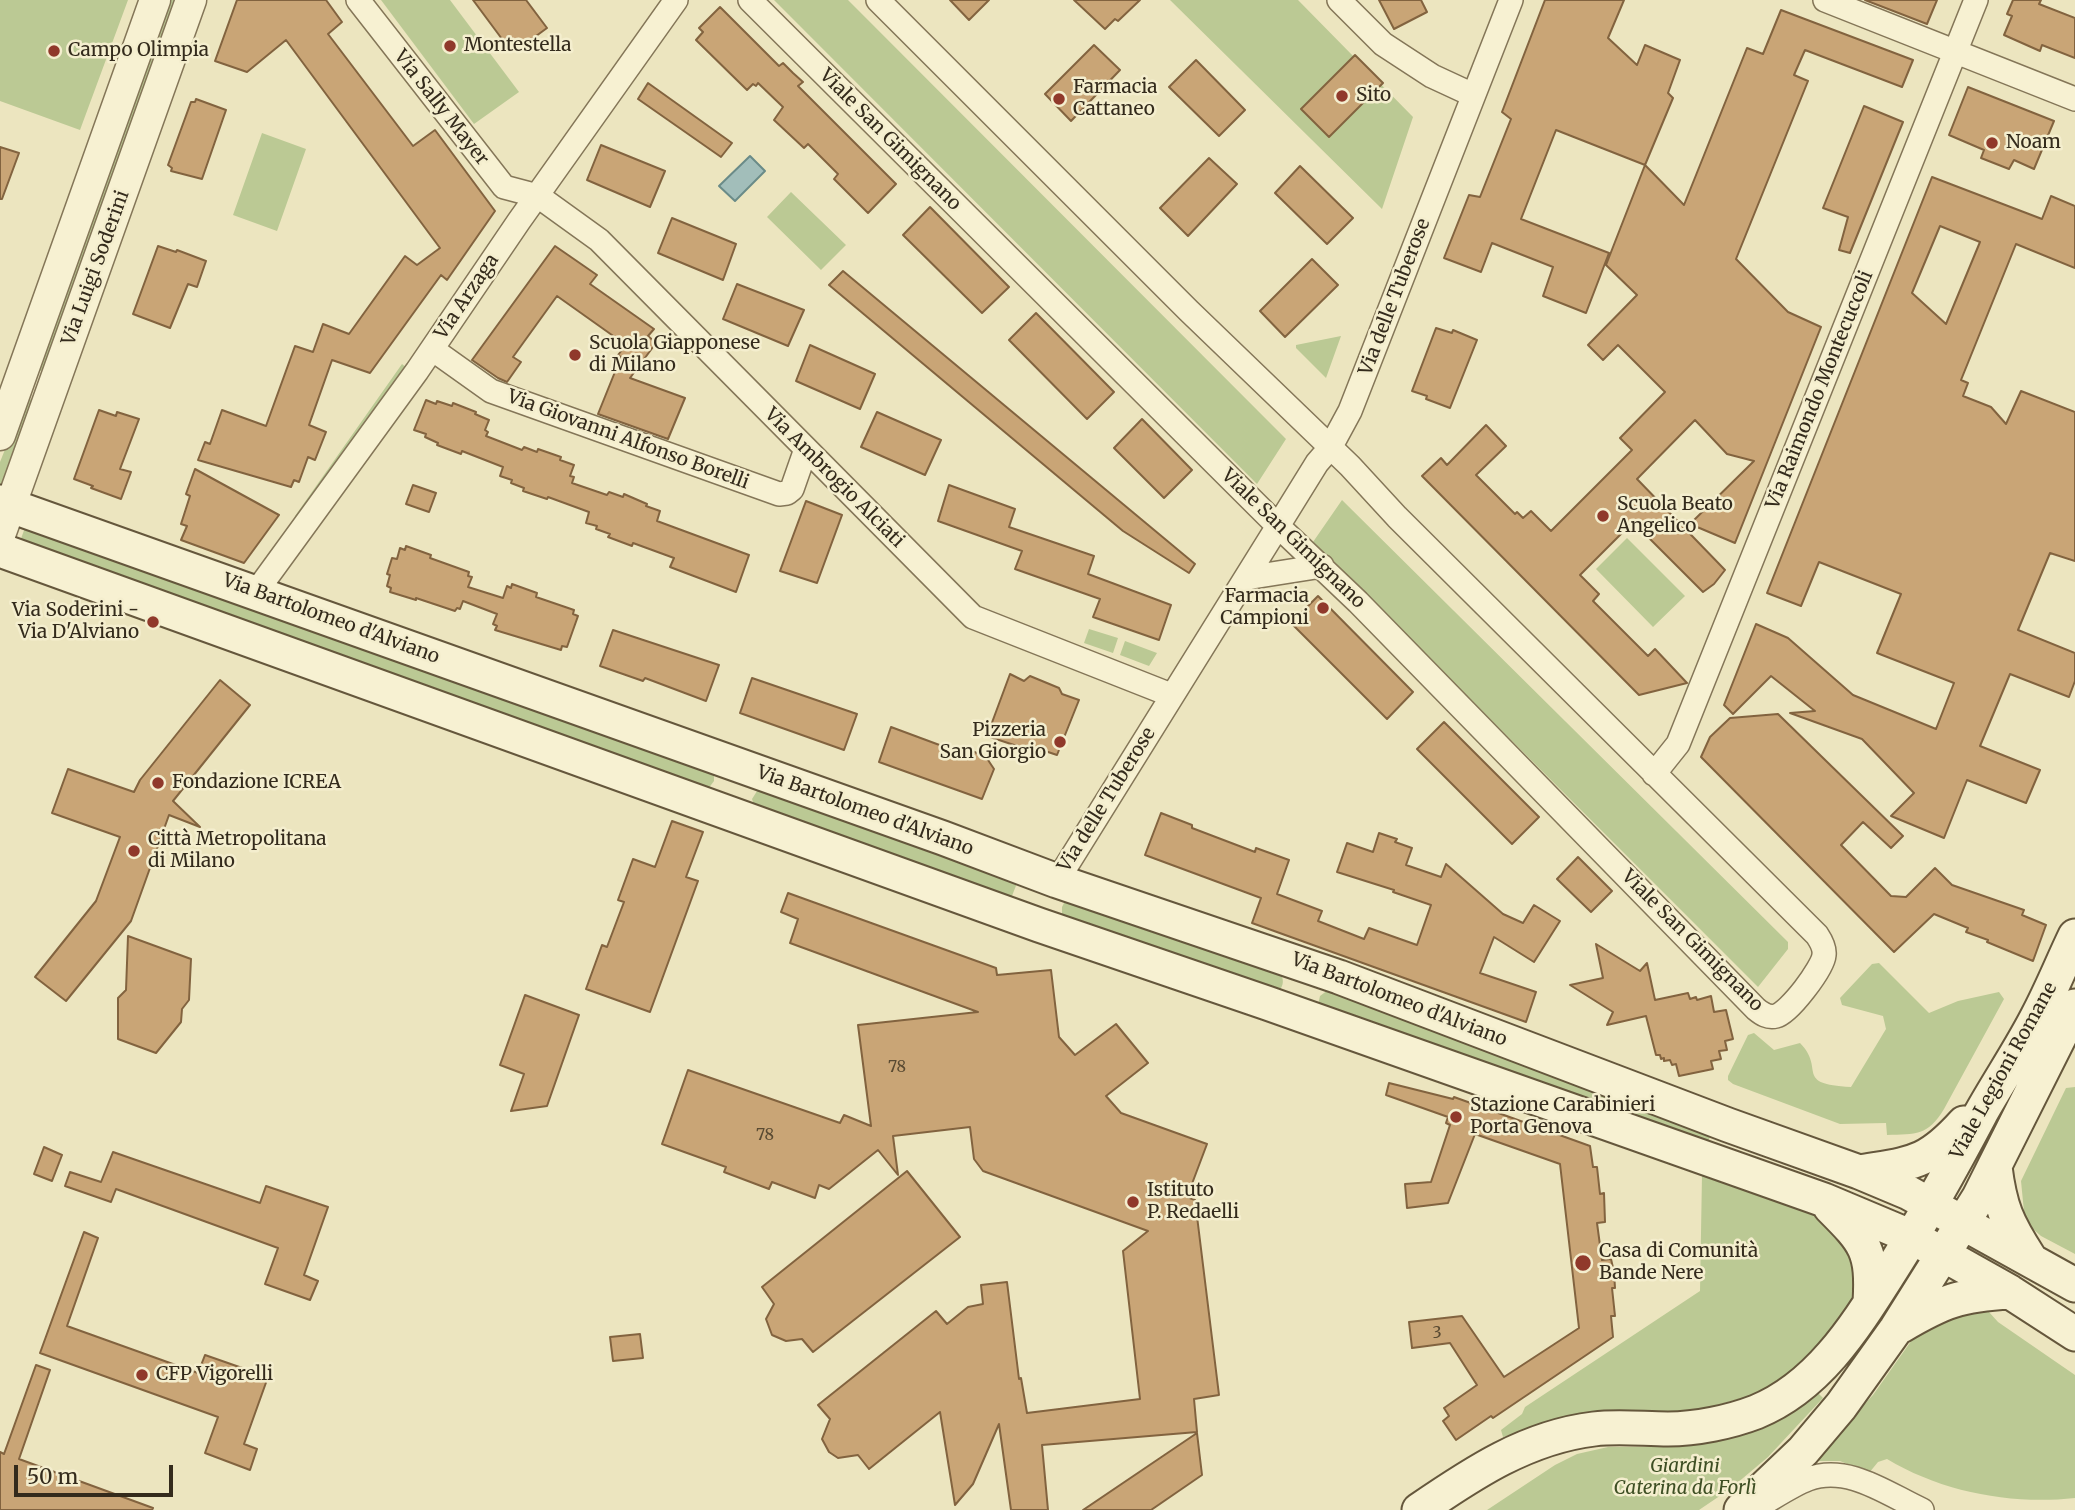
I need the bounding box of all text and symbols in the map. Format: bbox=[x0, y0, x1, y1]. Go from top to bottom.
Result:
place label: Montestella bbox=[464, 35, 571, 57]
marker: Montestella bbox=[442, 38, 458, 54]
place label: Campo Olimpia bbox=[68, 40, 209, 62]
marker: Campo Olimpia bbox=[46, 43, 62, 59]
street label: Via Sally Mayer bbox=[389, 46, 493, 170]
street label: Viale San Gimignano bbox=[814, 64, 966, 216]
place label: Farmacia Cattaneo bbox=[1073, 77, 1158, 121]
place label: Sito bbox=[1356, 85, 1391, 107]
marker: Sito bbox=[1334, 88, 1350, 104]
marker: Farmacia Cattaneo bbox=[1051, 91, 1067, 107]
place label: Noam bbox=[2006, 132, 2061, 154]
marker: Noam bbox=[1984, 135, 2000, 151]
street label: Via Luigi Soderini bbox=[57, 187, 135, 349]
street label: Via delle Tuberose bbox=[1355, 215, 1435, 379]
street label: Via Arzaga bbox=[430, 250, 504, 344]
street label: Via Raimondo Montecuccoli bbox=[1762, 267, 1878, 513]
place label: Scuola Giapponese di Milano bbox=[589, 333, 760, 377]
marker: Scuola Giapponese di Milano bbox=[567, 347, 583, 363]
street label: Via Giovanni Alfonso Borelli bbox=[504, 386, 752, 494]
street label: Via Ambrogio Alciati bbox=[759, 403, 909, 553]
street label: Viale San Gimignano bbox=[1216, 464, 1370, 614]
place label: Scuola Beato Angelico bbox=[1617, 494, 1733, 538]
marker: Scuola Beato Angelico bbox=[1595, 508, 1611, 524]
street label: Via Bartolomeo d'Alviano bbox=[219, 569, 443, 669]
place label: Farmacia Campioni bbox=[1220, 586, 1309, 630]
place label: Via Soderini - Via D'Alviano bbox=[12, 600, 139, 644]
marker: Farmacia Campioni bbox=[1315, 600, 1331, 616]
marker: Via Soderini - Via D'Alviano bbox=[145, 614, 161, 630]
place label: Pizzeria San Giorgio bbox=[940, 720, 1046, 764]
street label: Via delle Tuberose bbox=[1053, 724, 1161, 876]
marker: Pizzeria San Giorgio bbox=[1052, 734, 1068, 750]
street label: Via Bartolomeo d'Alviano bbox=[753, 761, 977, 861]
place label: Fondazione ICREA bbox=[172, 772, 341, 794]
marker: Fondazione ICREA bbox=[150, 775, 166, 791]
place label: Città Metropolitana di Milano bbox=[148, 829, 326, 873]
marker: Città Metropolitana di Milano bbox=[126, 843, 142, 859]
street label: Viale San Gimignano bbox=[1616, 865, 1768, 1017]
street label: Via Bartolomeo d'Alviano bbox=[1288, 948, 1510, 1052]
street label: Viale Legioni Romane bbox=[1946, 978, 2062, 1164]
house number: 78 bbox=[888, 1057, 906, 1077]
place label: Stazione Carabinieri Porta Genova bbox=[1470, 1095, 1655, 1139]
marker: Stazione Carabinieri Porta Genova bbox=[1448, 1109, 1464, 1125]
house number: 78 bbox=[756, 1125, 774, 1145]
place label: Istituto P. Redaelli bbox=[1147, 1180, 1239, 1224]
marker: Istituto P. Redaelli bbox=[1125, 1194, 1141, 1210]
place label: Casa di Comunità Bande Nere bbox=[1599, 1241, 1758, 1285]
marker: Casa di Comunità Bande Nere bbox=[1573, 1253, 1593, 1273]
house number: 3 bbox=[1432, 1323, 1442, 1343]
place label: CFP Vigorelli bbox=[156, 1364, 273, 1386]
marker: CFP Vigorelli bbox=[134, 1367, 150, 1383]
scale bar bbox=[18, 1450, 177, 1494]
park label: Giardini Caterina da Forlì bbox=[1613, 1456, 1757, 1500]
text: 50 m bbox=[27, 1463, 78, 1490]

